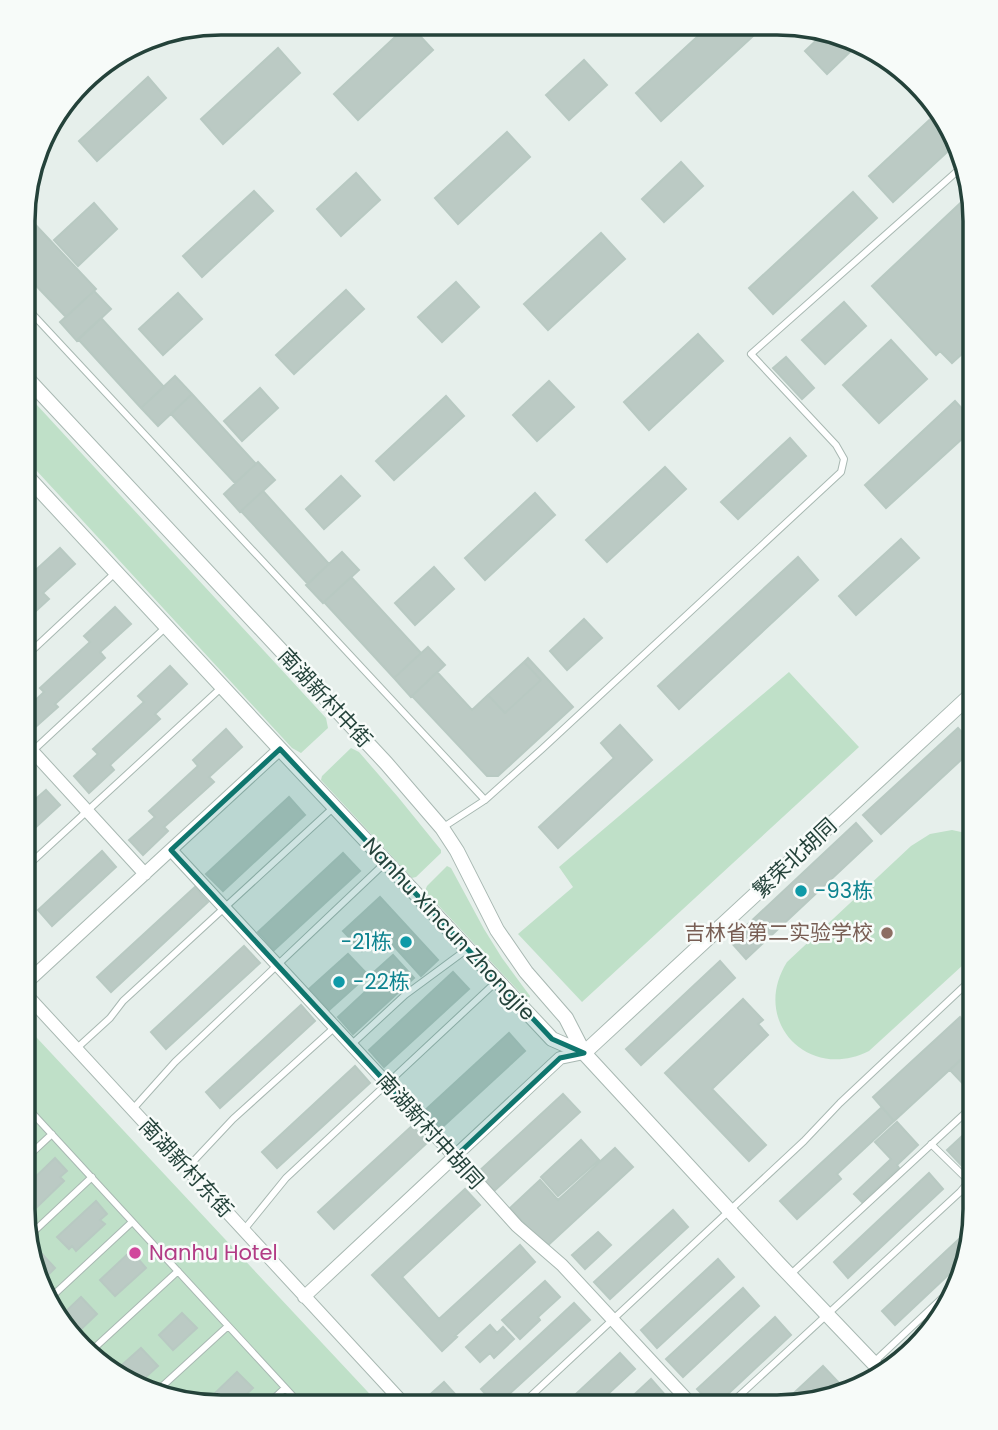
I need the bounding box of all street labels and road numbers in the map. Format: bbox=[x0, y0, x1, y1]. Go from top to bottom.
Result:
street label: 南湖新村中街 bbox=[272, 642, 379, 754]
street label: 繁荣北胡同 bbox=[746, 811, 843, 904]
street label: Nanhu Xincun Zhongjie bbox=[357, 831, 542, 1027]
street label: 南湖新村中胡同 bbox=[370, 1066, 490, 1195]
street label: 南湖新村东街 bbox=[133, 1112, 240, 1224]

